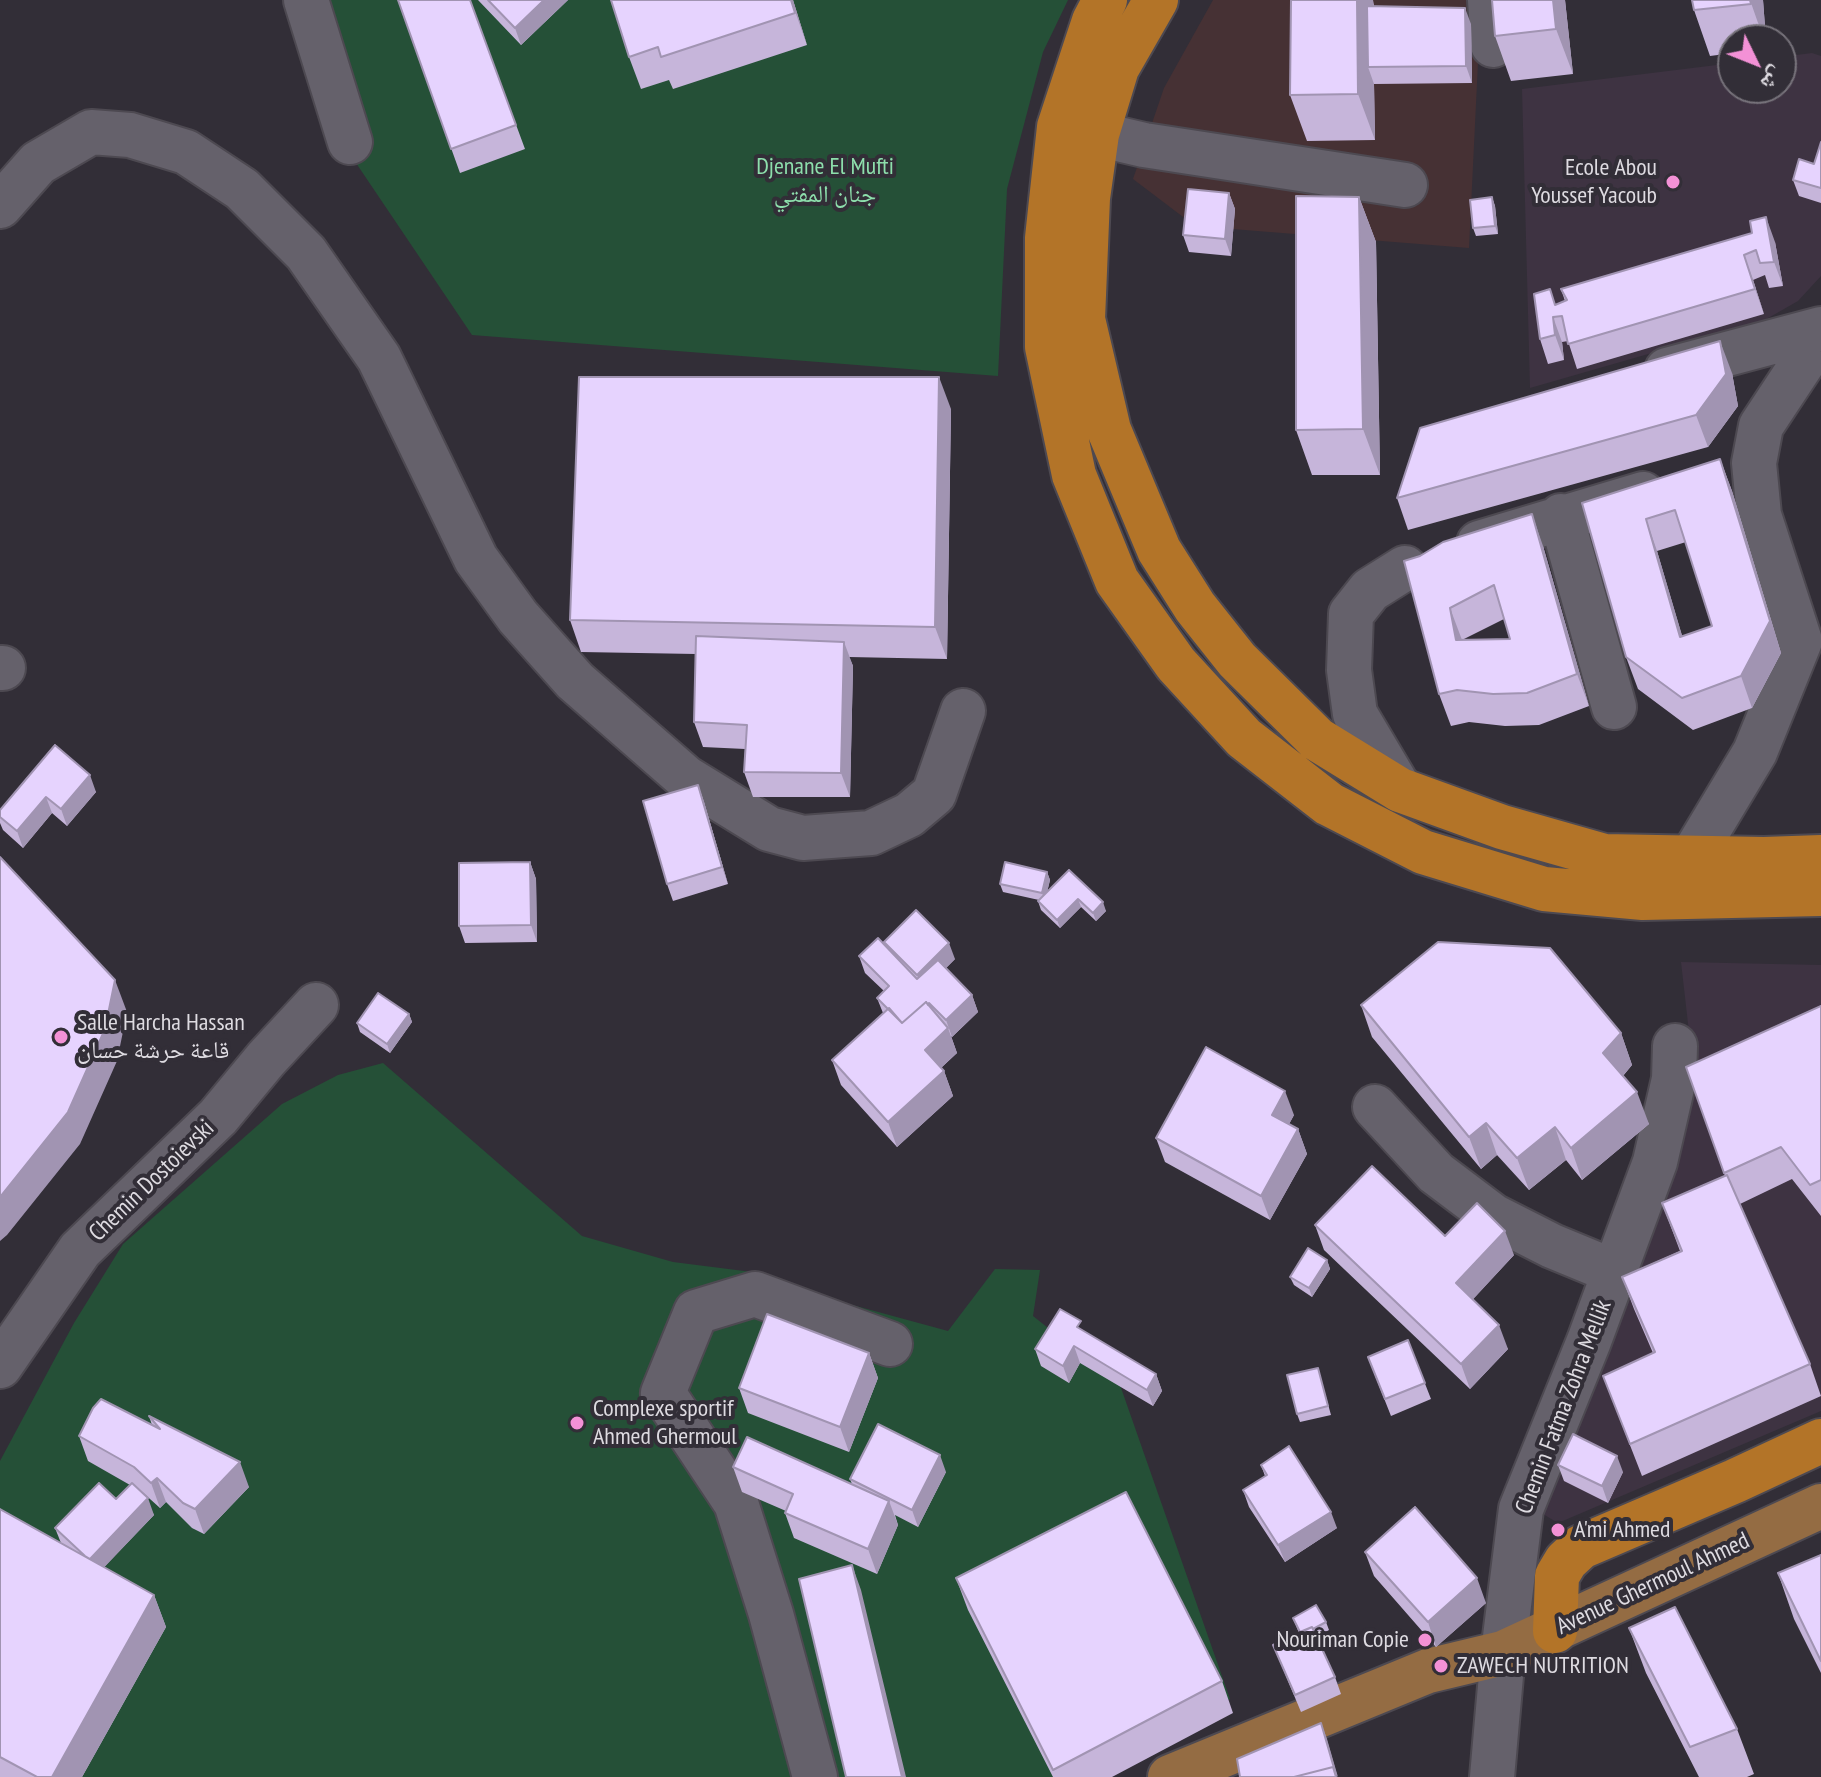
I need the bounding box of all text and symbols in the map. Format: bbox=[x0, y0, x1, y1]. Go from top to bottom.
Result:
north arrow bbox=[1717, 24, 1797, 104]
text: ش bbox=[1755, 61, 1791, 97]
park label: Djenane El Mufti جنان المفتي bbox=[756, 153, 894, 209]
place label: Ecole Abou Youssef Yacoub bbox=[1531, 154, 1657, 210]
marker: Ecole Abou Youssef Yacoub bbox=[1664, 173, 1682, 191]
place label: Salle Harcha Hassan قاعة حرشة حسان bbox=[77, 1009, 245, 1065]
marker: Salle Harcha Hassan قاعة حرشة حسان bbox=[52, 1028, 70, 1046]
street label: Chemin Dostoievski bbox=[84, 1114, 220, 1248]
street label: Chemin Fatma Zohra Mellik bbox=[1510, 1296, 1618, 1518]
place label: Complexe sportif Ahmed Ghermoul bbox=[593, 1395, 737, 1451]
marker: Complexe sportif Ahmed Ghermoul bbox=[568, 1414, 586, 1432]
place label: A'mi Ahmed bbox=[1574, 1516, 1670, 1544]
marker: A'mi Ahmed bbox=[1549, 1521, 1567, 1539]
street label: Avenue Ghermoul Ahmed bbox=[1552, 1527, 1754, 1641]
place label: Nouriman Copie bbox=[1276, 1626, 1409, 1654]
marker: Nouriman Copie bbox=[1416, 1631, 1434, 1649]
place label: ZAWECH NUTRITION bbox=[1457, 1652, 1629, 1680]
marker: ZAWECH NUTRITION bbox=[1432, 1657, 1450, 1675]

